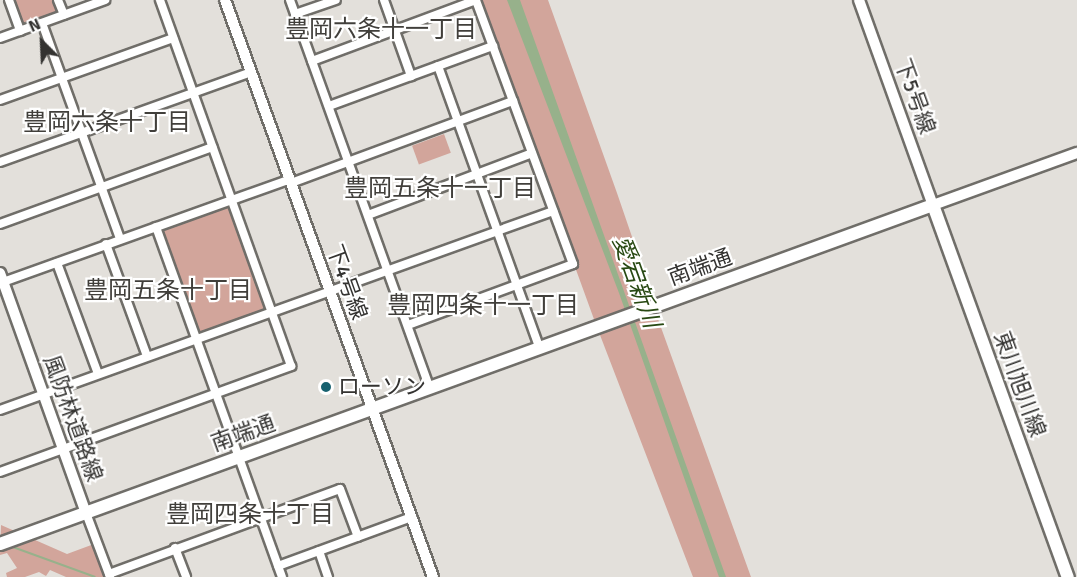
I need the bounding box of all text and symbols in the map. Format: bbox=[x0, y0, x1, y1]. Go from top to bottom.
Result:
north arrow bbox=[12, 12, 72, 72]
text: N bbox=[26, 14, 44, 37]
district label: 豊岡六条十一丁目 bbox=[285, 16, 477, 44]
street label: 下5号線 bbox=[889, 55, 941, 137]
district label: 豊岡六条十丁目 bbox=[23, 109, 191, 137]
district label: 豊岡五条十一丁目 bbox=[344, 175, 536, 203]
water label: 愛宕新川 bbox=[606, 232, 666, 332]
street label: 下4号線 bbox=[321, 241, 373, 323]
street label: 南端通 bbox=[664, 243, 736, 291]
district label: 豊岡五条十丁目 bbox=[84, 277, 252, 305]
district label: 豊岡四条十一丁目 bbox=[387, 292, 579, 320]
street label: 東川旭川線 bbox=[989, 328, 1051, 440]
street label: 風防林道路線 bbox=[38, 351, 108, 485]
place label: ローソン bbox=[338, 374, 426, 400]
marker: ローソン bbox=[319, 380, 333, 394]
street label: 南端通 bbox=[207, 409, 279, 457]
district label: 豊岡四条十丁目 bbox=[166, 501, 334, 529]

